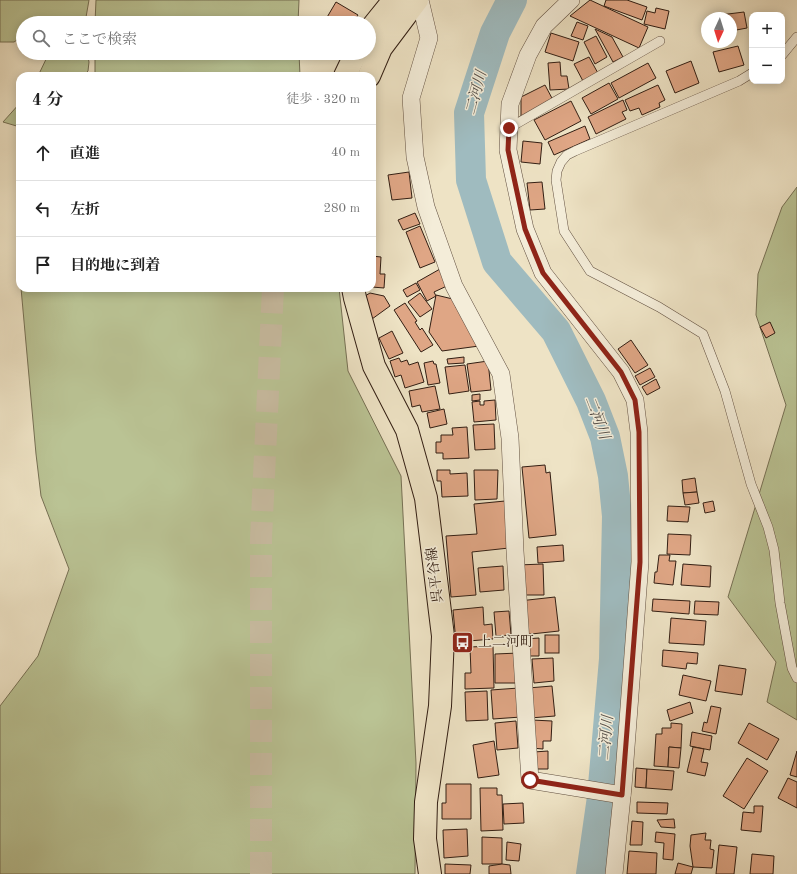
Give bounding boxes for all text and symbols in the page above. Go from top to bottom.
north arrow [701,12,737,48]
map controls [749,12,785,84]
button: + [749,12,785,48]
search box [16,16,376,60]
icon: search [30,27,52,49]
text: ここで検索 [62,33,137,48]
button: − [749,48,785,84]
water label: 二河川 [462,67,491,117]
text: 4 分 [32,92,64,109]
text: 徒歩 · 320 m [286,93,360,106]
route end [500,119,518,137]
icon: ahead [32,142,54,164]
text: 40 m [331,146,360,159]
text: 直進 [70,147,100,162]
icon: left [32,198,54,220]
text: 280 m [323,202,360,215]
text: 左折 [70,203,100,218]
icon: arrive [32,254,54,276]
text: 目的地に到着 [70,259,160,274]
water label: 二河川 [581,394,614,444]
street label: 呉平谷線 [424,546,445,604]
bus stop icon: 上二河町 [450,629,476,655]
place label: 上二河町 [478,634,534,649]
water label: 二河川 [596,713,617,761]
route start [521,771,539,789]

